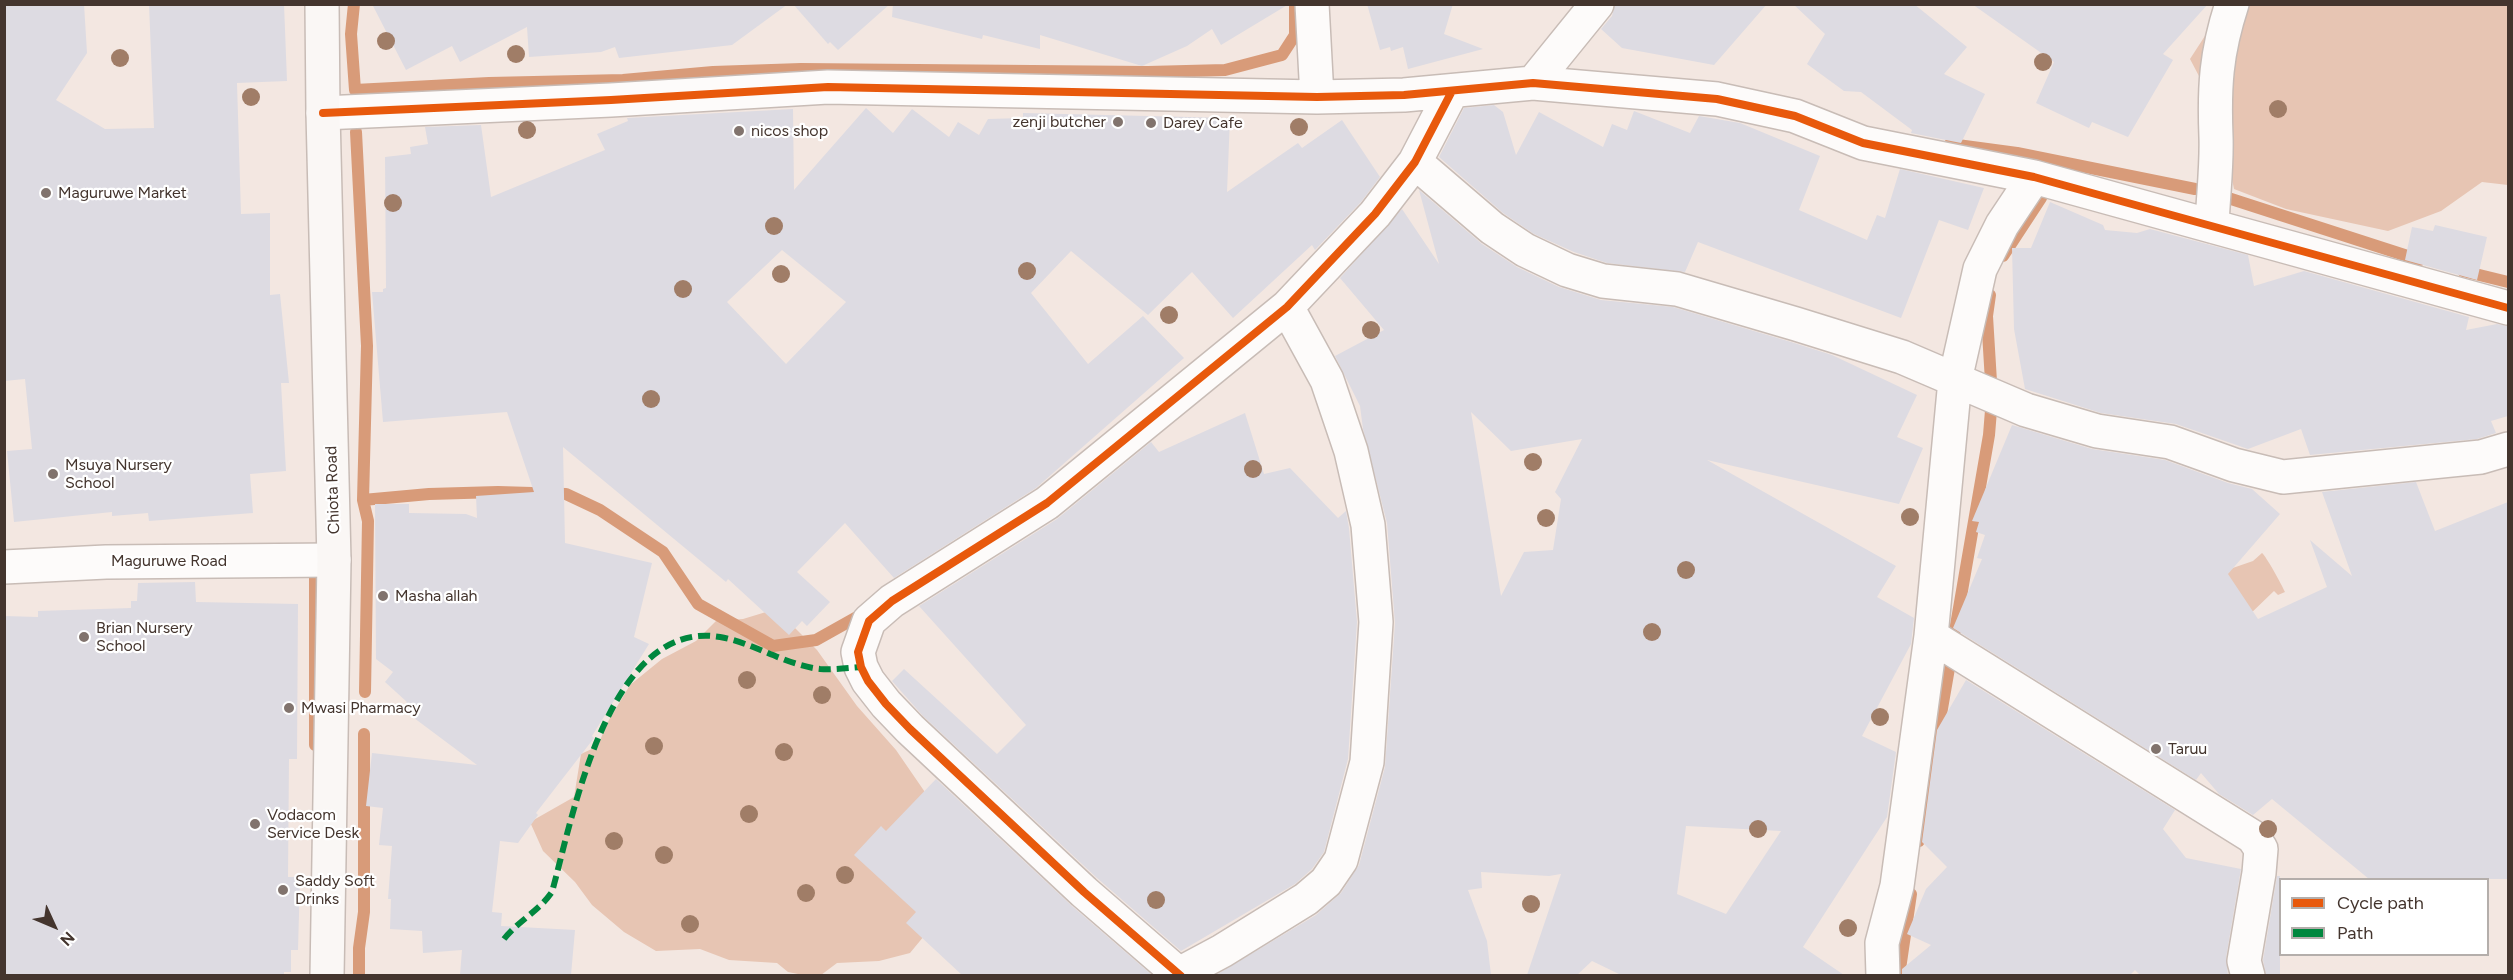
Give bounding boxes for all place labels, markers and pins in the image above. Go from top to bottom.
place label: zenji butcher [1012,112,1106,132]
place label: Darey Cafe [1163,113,1243,133]
marker: zenji butcher [1111,115,1125,129]
marker: Darey Cafe [1144,116,1158,130]
place label: nicos shop [751,121,828,141]
marker: nicos shop [732,124,746,138]
place label: Maguruwe Market [58,183,187,203]
marker: Maguruwe Market [39,186,53,200]
place label: Msuya Nursery School [65,455,172,493]
marker: Msuya Nursery School [46,467,60,481]
place label: Masha allah [395,586,477,606]
marker: Masha allah [376,589,390,603]
place label: Brian Nursery School [96,618,193,656]
marker: Brian Nursery School [77,630,91,644]
place label: Mwasi Pharmacy [301,698,421,718]
marker: Mwasi Pharmacy [282,701,296,715]
place label: Taruu [2168,739,2207,759]
marker: Taruu [2149,742,2163,756]
place label: Vodacom Service Desk [267,805,359,843]
marker: Vodacom Service Desk [248,817,262,831]
place label: Saddy Soft Drinks [295,871,375,909]
marker: Saddy Soft Drinks [276,883,290,897]

